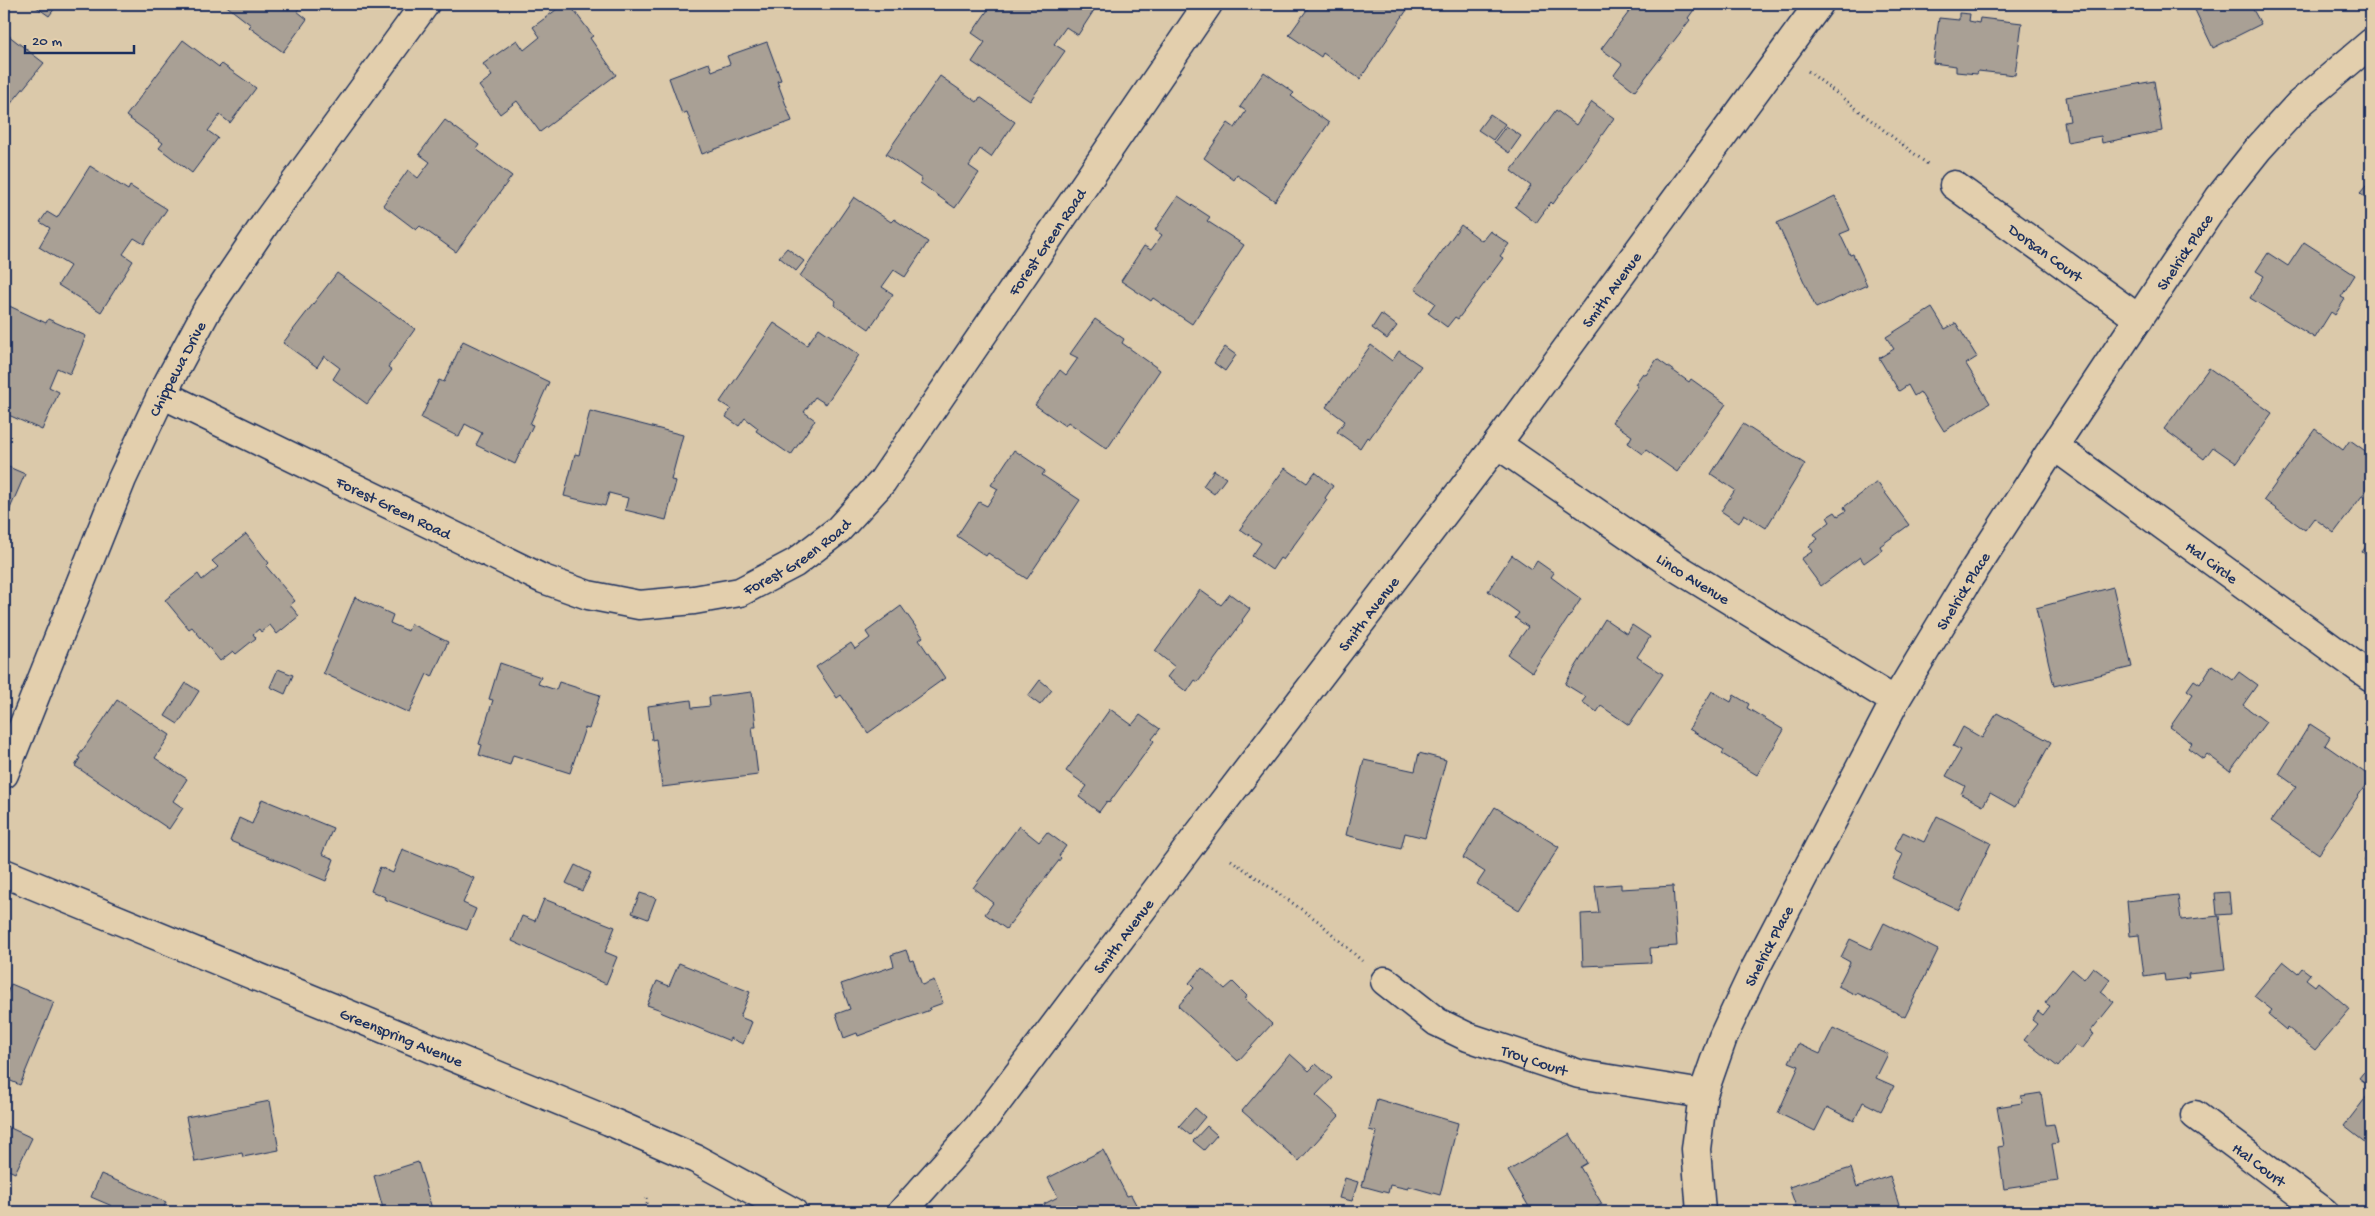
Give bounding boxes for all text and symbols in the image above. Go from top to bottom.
scale bar [25,22,134,54]
text: 20 m [32,33,62,51]
street label: Forest Green Road [1005,185,1093,301]
street label: Shelrick Place [2154,211,2219,295]
street label: Dorsan Court [2003,221,2086,289]
street label: Smith Avenue [1579,249,1648,333]
street label: Chippewa Drive [147,318,212,420]
street label: Forest Green Road [331,473,455,546]
street label: Forest Green Road [740,515,858,602]
street label: Hal Circle [2180,539,2241,590]
street label: Shelrick Place [1934,549,1997,635]
street label: Linco Avenue [1652,551,1733,611]
street label: Smith Avenue [1336,573,1406,656]
street label: Smith Avenue [1091,896,1160,979]
street label: Shelrick Place [1742,903,1800,990]
street label: Greenspring Avenue [336,1006,466,1073]
street label: Troy Court [1497,1042,1571,1083]
street label: Hal Court [2227,1140,2289,1194]

